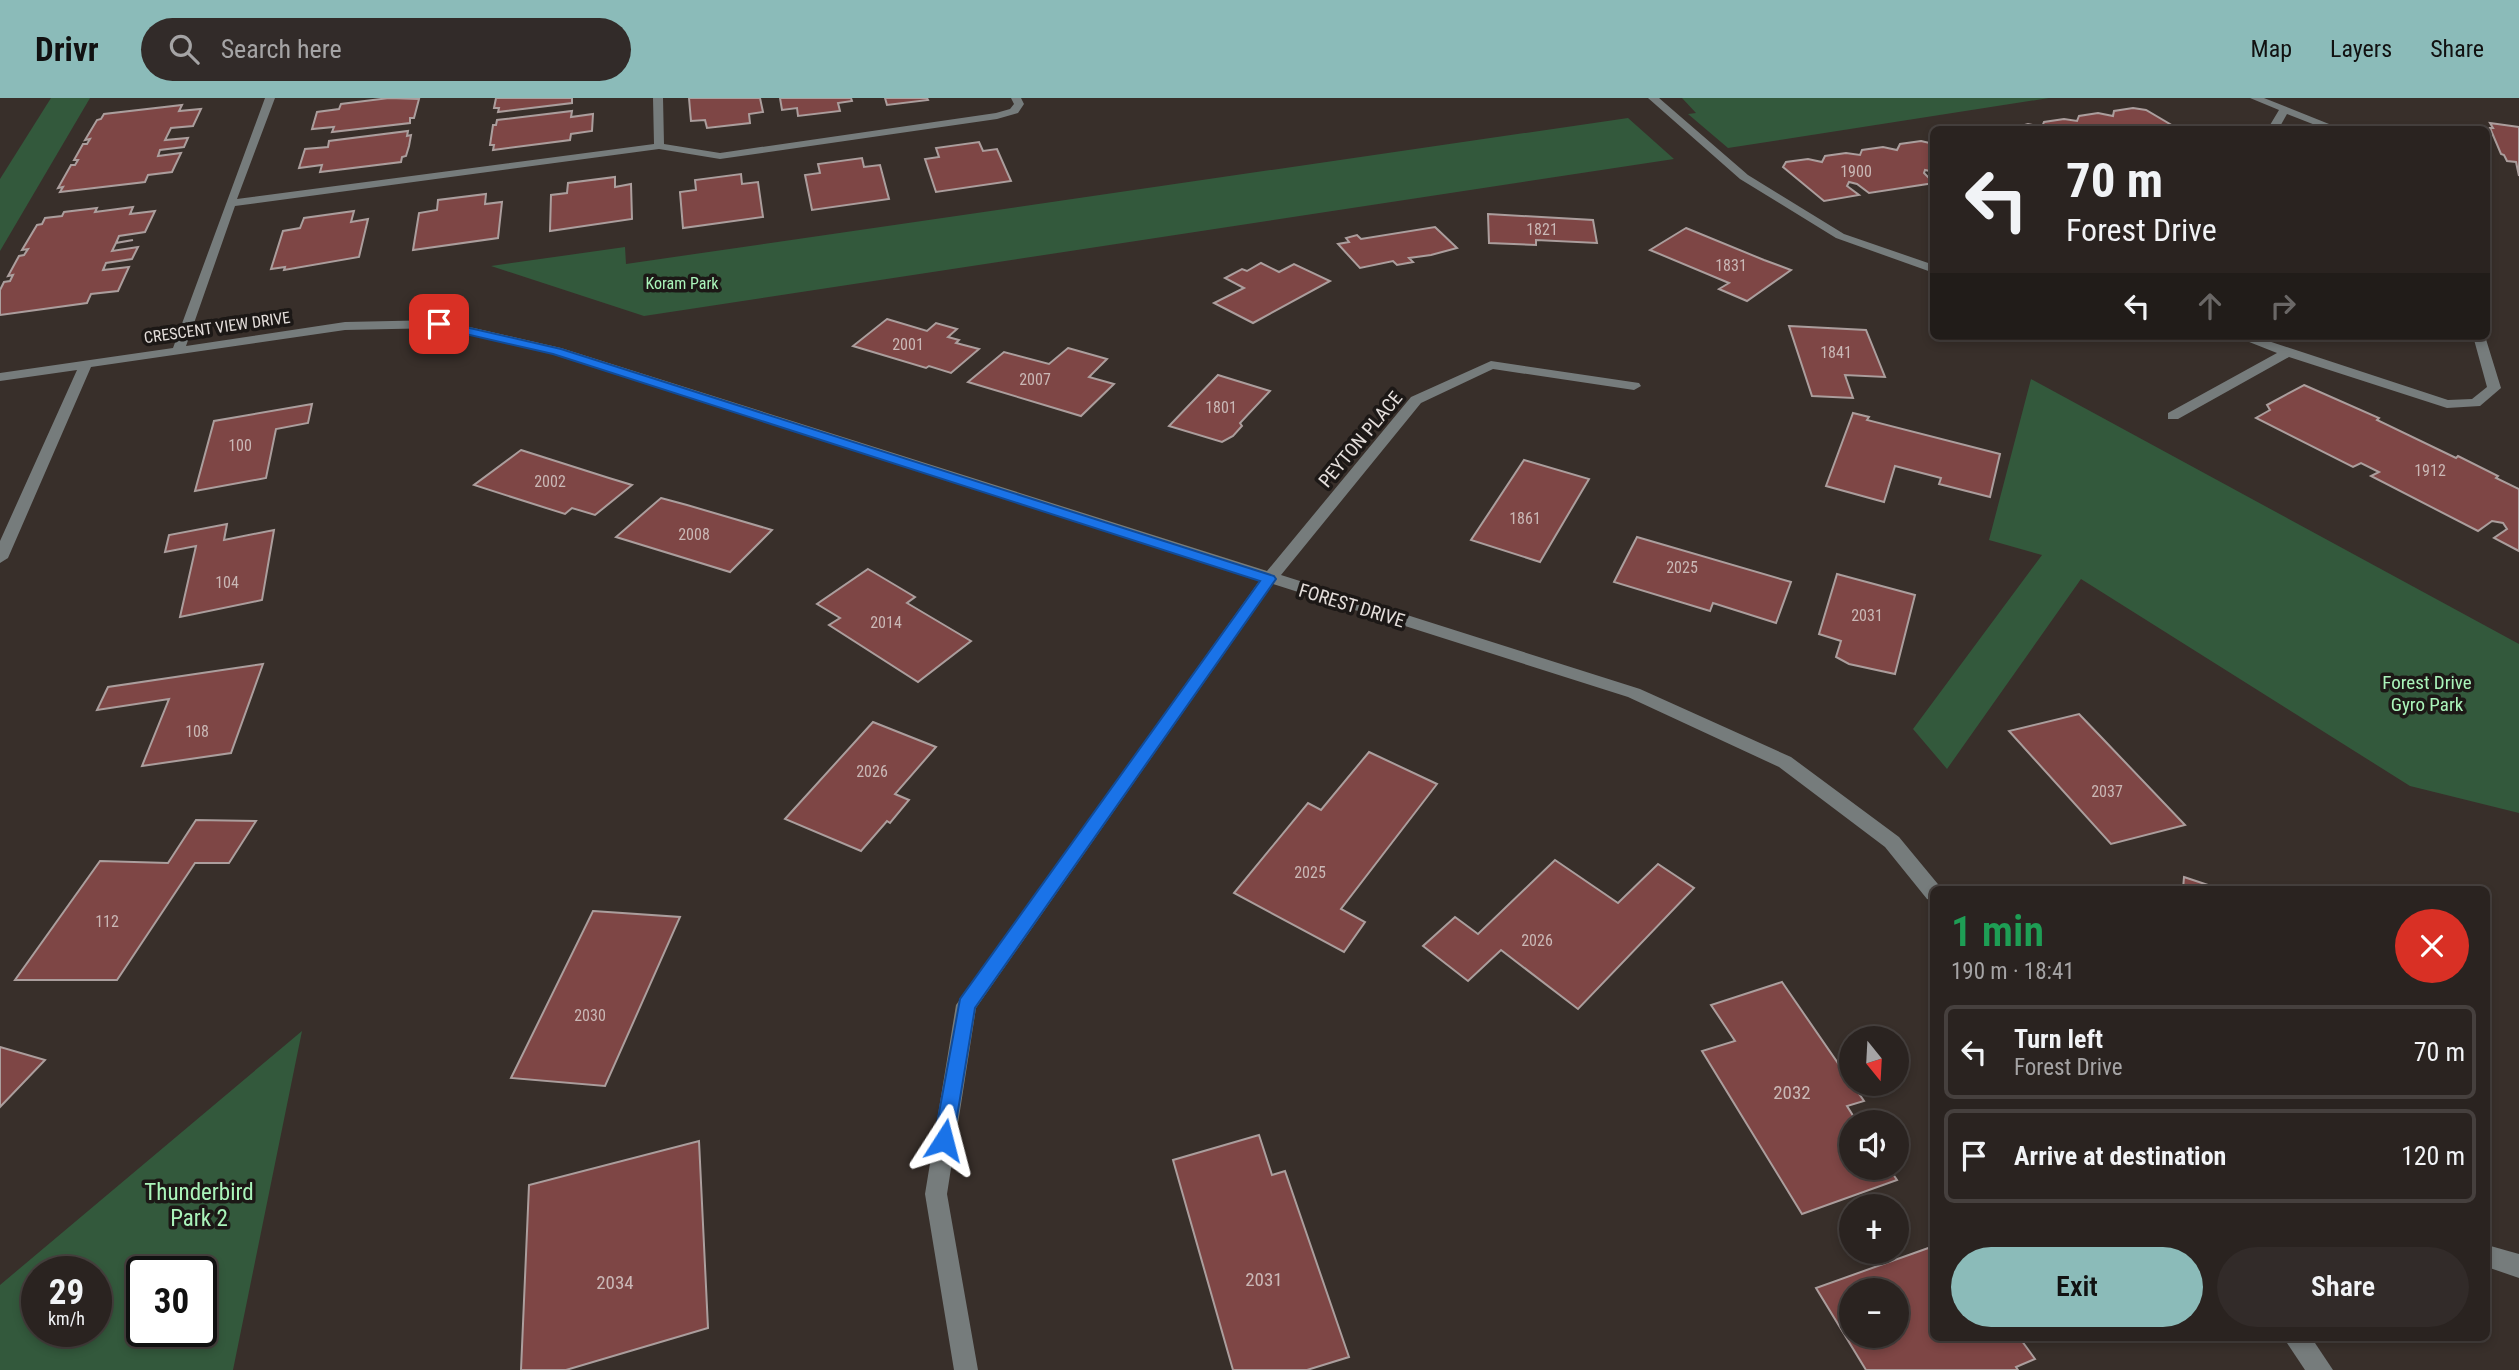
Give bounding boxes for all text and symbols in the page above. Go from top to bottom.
search box [141,18,631,81]
text: Drivr [35,30,99,69]
icon: search [165,30,203,68]
text: Search here [221,34,342,64]
text: Map [2251,35,2292,63]
text: Layers [2330,35,2392,63]
text: Share [2430,35,2484,63]
text: 70 m [2066,152,2163,209]
icon: left [1951,154,2042,245]
house number: 1900 [1840,162,1872,181]
text: Forest Drive [2066,211,2217,249]
house number: 1821 [1526,220,1558,239]
house number: 1831 [1715,256,1747,275]
park label: Koram Park [645,274,719,293]
icon: left [2118,287,2156,325]
icon: ahead [2191,287,2229,325]
icon: right [2264,287,2302,325]
pin [409,294,469,354]
icon: arrive [420,305,458,343]
street label: CRESCENT VIEW DRIVE [143,308,291,347]
house number: 2001 [892,335,924,354]
house number: 1841 [1820,343,1852,362]
house number: 2007 [1019,370,1051,389]
street label: PEYTON PLACE [1314,387,1407,492]
house number: 1801 [1205,398,1237,417]
house number: 100 [228,436,252,455]
house number: 1912 [2414,461,2446,480]
house number: 2002 [534,472,566,491]
house number: 1861 [1509,509,1541,528]
house number: 2008 [678,525,710,544]
house number: 2025 [1666,558,1698,577]
house number: 104 [215,573,239,592]
street label: FOREST DRIVE [1296,578,1408,632]
house number: 2031 [1851,606,1883,625]
house number: 2014 [870,613,902,632]
park label: Forest Drive Gyro Park [2382,671,2472,716]
house number: 108 [185,722,209,741]
house number: 2026 [856,762,888,781]
house number: 2037 [2091,782,2123,801]
house number: 2025 [1294,863,1326,882]
text: 1 min [1951,907,2044,956]
button: close [2395,909,2469,983]
house number: 112 [95,912,119,931]
house number: 2026 [1521,931,1553,950]
text: 190 m · 18:41 [1951,958,2075,985]
house number: 2030 [574,1006,606,1025]
text: Turn left [2014,1024,2103,1054]
north arrow [1839,1026,1909,1096]
map controls [1839,1026,1909,1348]
icon: left [1955,1033,1993,1071]
text: 70 m [2414,1037,2465,1067]
text: Forest Drive [2014,1054,2122,1081]
house number: 2032 [1773,1081,1811,1104]
position arrow [907,1103,981,1177]
button: sound [1839,1110,1909,1180]
icon: arrive [1955,1137,1993,1175]
text: Arrive at destination [2014,1141,2226,1171]
text: 120 m [2401,1141,2465,1171]
park label: Thunderbird Park 2 [144,1179,254,1232]
button: + [1839,1194,1909,1264]
button: Exit [1951,1247,2203,1327]
button: Share [2217,1247,2469,1327]
speed limit sign: 30 [126,1256,217,1347]
house number: 2031 [1245,1268,1283,1291]
house number: 2034 [596,1271,634,1294]
text: 29 [49,1272,84,1313]
button: − [1839,1278,1909,1348]
text: km/h [48,1308,85,1329]

